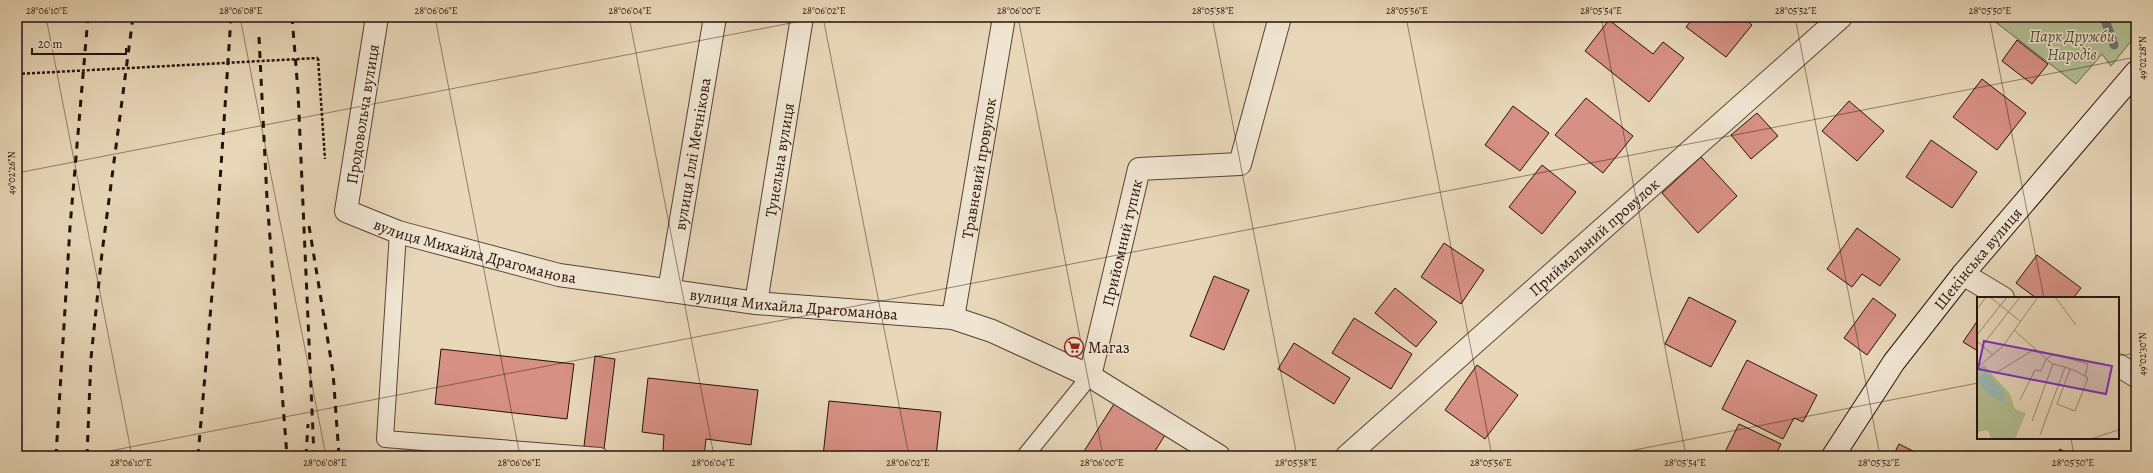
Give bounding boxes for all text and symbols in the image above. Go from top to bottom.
text: 28°06'10"E [26,4,68,17]
text: 28°06'08"E [219,4,263,17]
text: 28°06'06"E [414,4,458,17]
text: 28°06'04"E [608,4,652,17]
text: 28°06'02"E [802,4,846,17]
text: 28°06'00"E [997,4,1041,17]
text: 28°05'58"E [1192,4,1234,17]
text: 28°05'56"E [1386,4,1428,17]
text: 28°05'54"E [1580,4,1622,17]
text: 28°05'52"E [1775,4,1817,17]
text: 28°05'50"E [1969,4,2011,17]
park label: Парк Дружби Народів [2029,26,2115,66]
scale bar [32,30,126,56]
text: 20 m [38,36,62,52]
text: 49°02'28"N [2136,36,2149,80]
street label: Продовольча вулиця [341,42,385,186]
street label: вулиця Іллі Мечнікова [669,75,717,232]
street label: Травневий провулок [957,96,1002,240]
street label: Тунельна вулиця [760,101,800,219]
text: 49°02'26"N [5,151,18,195]
street label: Приймальний провулок [1524,174,1664,301]
street label: Прийомний тупик [1097,177,1148,309]
street label: Шекінська вулиця [1929,203,2027,315]
street label: вулиця Михайла Драгоманова [370,213,578,289]
street label: вулиця Михайла Драгоманова [688,284,899,326]
inset map [1977,297,2119,439]
text: 49°02'30"N [2136,332,2149,376]
supermarket icon: Магаз [1063,336,1085,358]
place label: Магаз [1088,337,1130,359]
text: 28°06'10"E [110,456,152,469]
text: 28°06'08"E [303,456,347,469]
text: 28°06'06"E [497,456,541,469]
text: 28°06'04"E [691,456,735,469]
text: 28°06'02"E [886,456,930,469]
text: 28°06'00"E [1080,456,1124,469]
text: 28°05'58"E [1275,456,1317,469]
text: 28°05'56"E [1470,456,1512,469]
text: 28°05'54"E [1664,456,1706,469]
text: 28°05'52"E [1858,456,1900,469]
text: 28°05'50"E [2052,456,2094,469]

